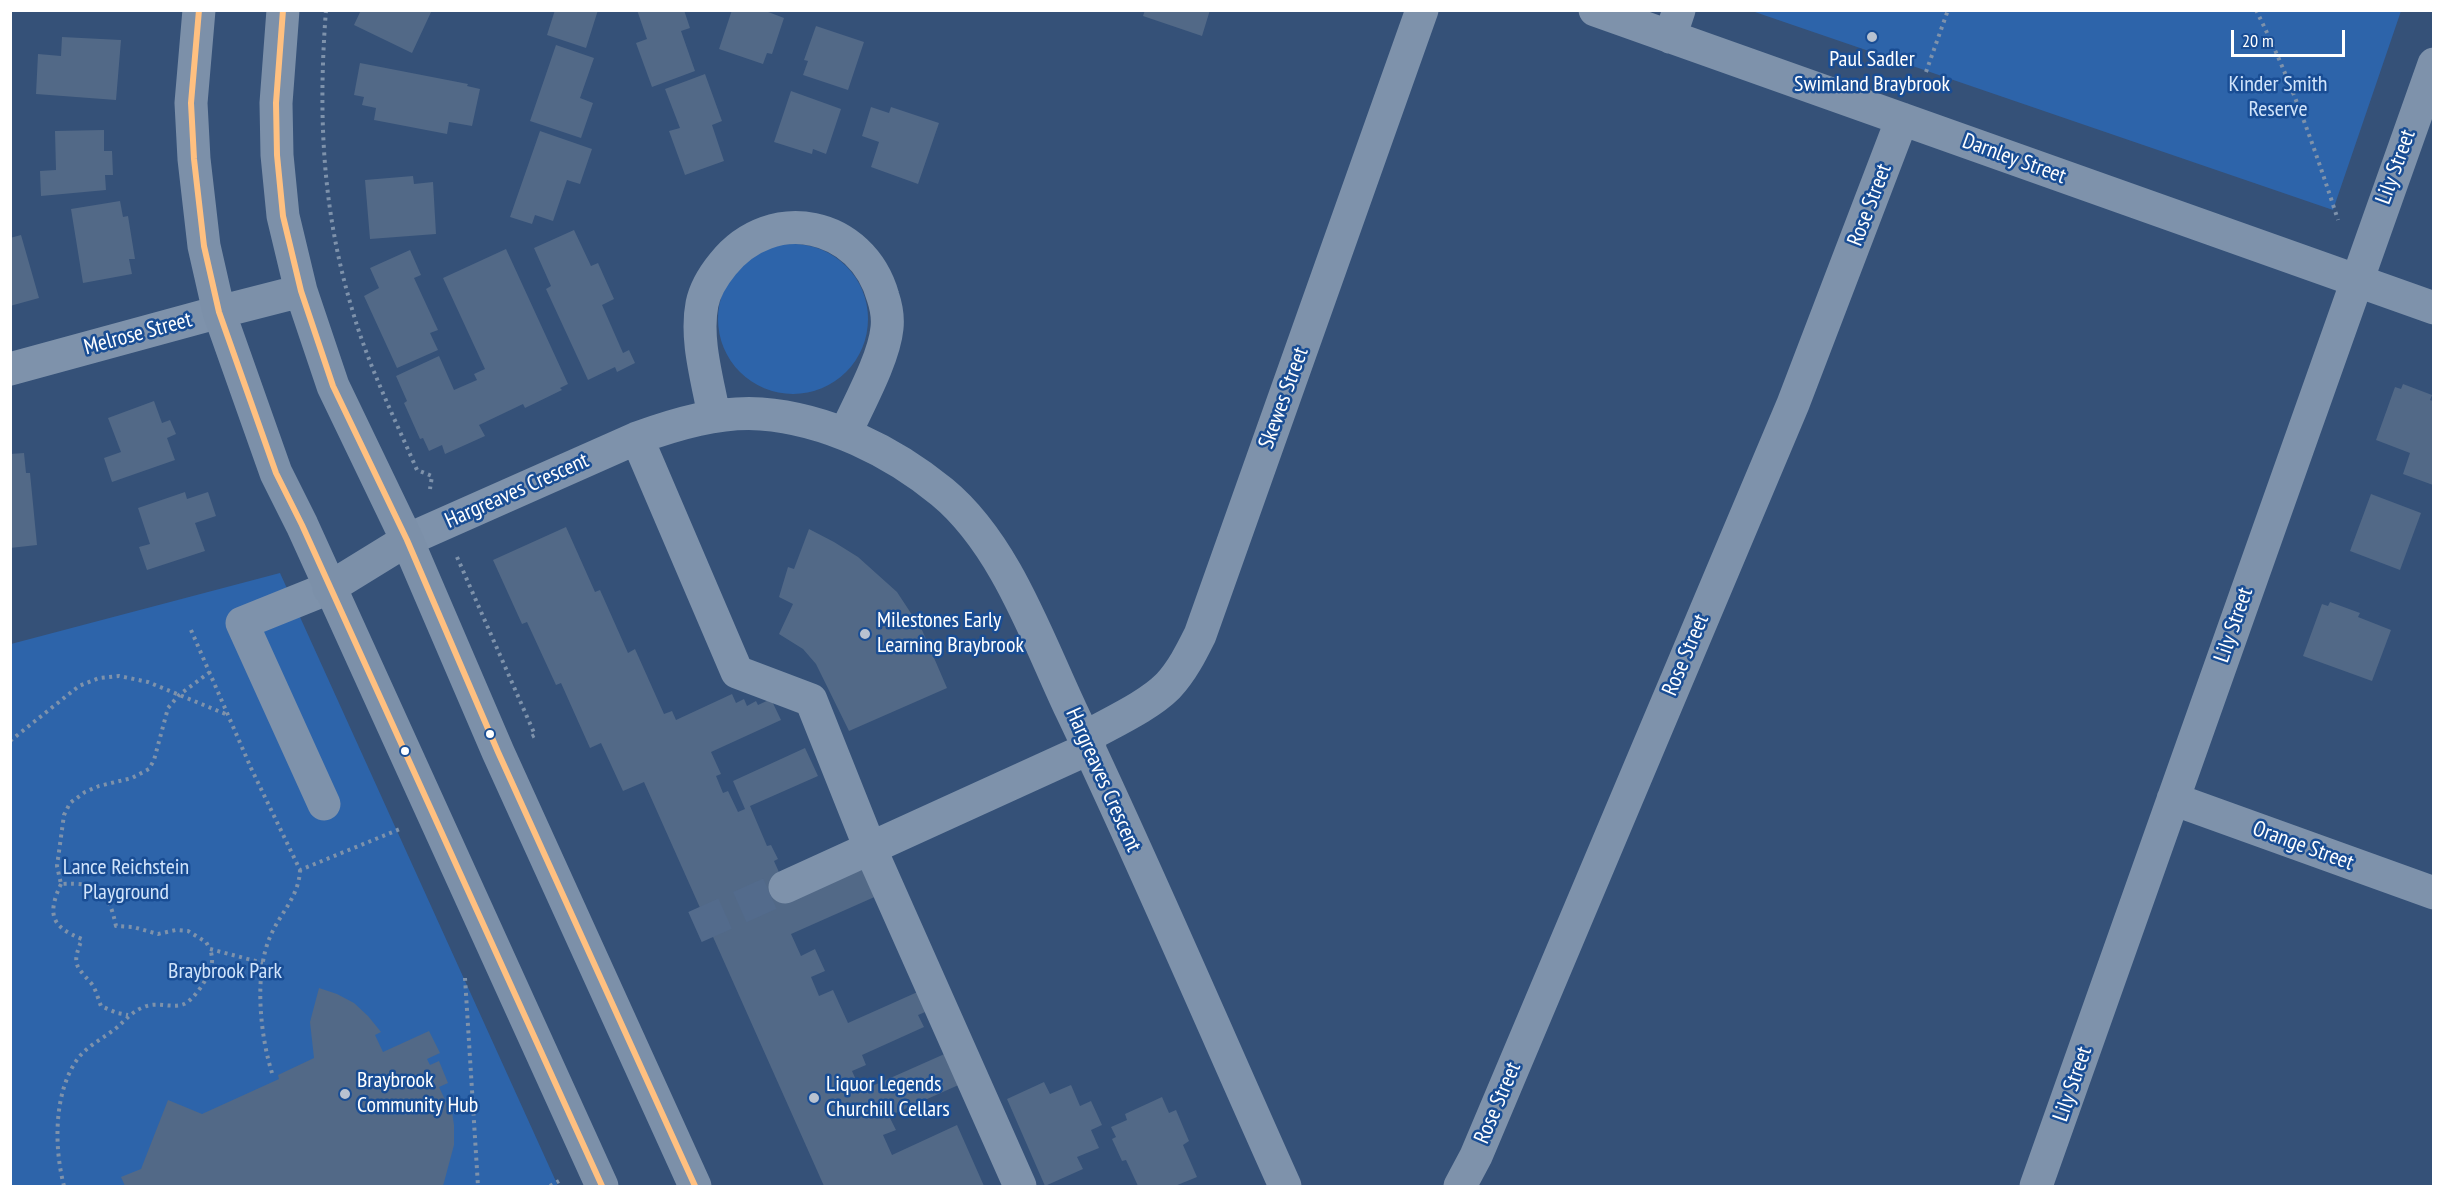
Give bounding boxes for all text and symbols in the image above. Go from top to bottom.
scale bar [2234,18,2348,56]
text: 20 m [2242,29,2274,52]
marker: Paul Sadler Swimland Braybrook [1865,30,1879,44]
place label: Paul Sadler Swimland Braybrook [1794,47,1950,98]
park label: Kinder Smith Reserve [2229,72,2327,124]
street label: Lily Street [2370,126,2422,208]
street label: Darnley Street [1959,128,2069,190]
street label: Rose Street [1842,160,1898,250]
street label: Melrose Street [81,307,195,361]
street label: Skewes Street [1253,344,1315,452]
street label: Hargreaves Crescent [441,448,593,534]
street label: Lily Street [2209,584,2259,666]
place label: Milestones Early Learning Braybrook [877,608,1024,660]
street label: Rose Street [1657,610,1715,700]
marker: Milestones Early Learning Braybrook [858,627,872,641]
street label: Hargreaves Crescent [1060,704,1146,856]
unlabelled marker [484,728,496,740]
unlabelled marker [399,745,411,757]
street label: Orange Street [2249,816,2357,876]
park label: Lance Reichstein Playground [63,855,189,906]
park label: Braybrook Park [168,959,282,985]
street label: Lily Street [2048,1043,2098,1125]
street label: Rose Street [1469,1058,1527,1148]
place label: Braybrook Community Hub [357,1068,478,1120]
place label: Liquor Legends Churchill Cellars [826,1072,950,1124]
marker: Braybrook Community Hub [338,1087,352,1101]
marker: Liquor Legends Churchill Cellars [807,1091,821,1105]

